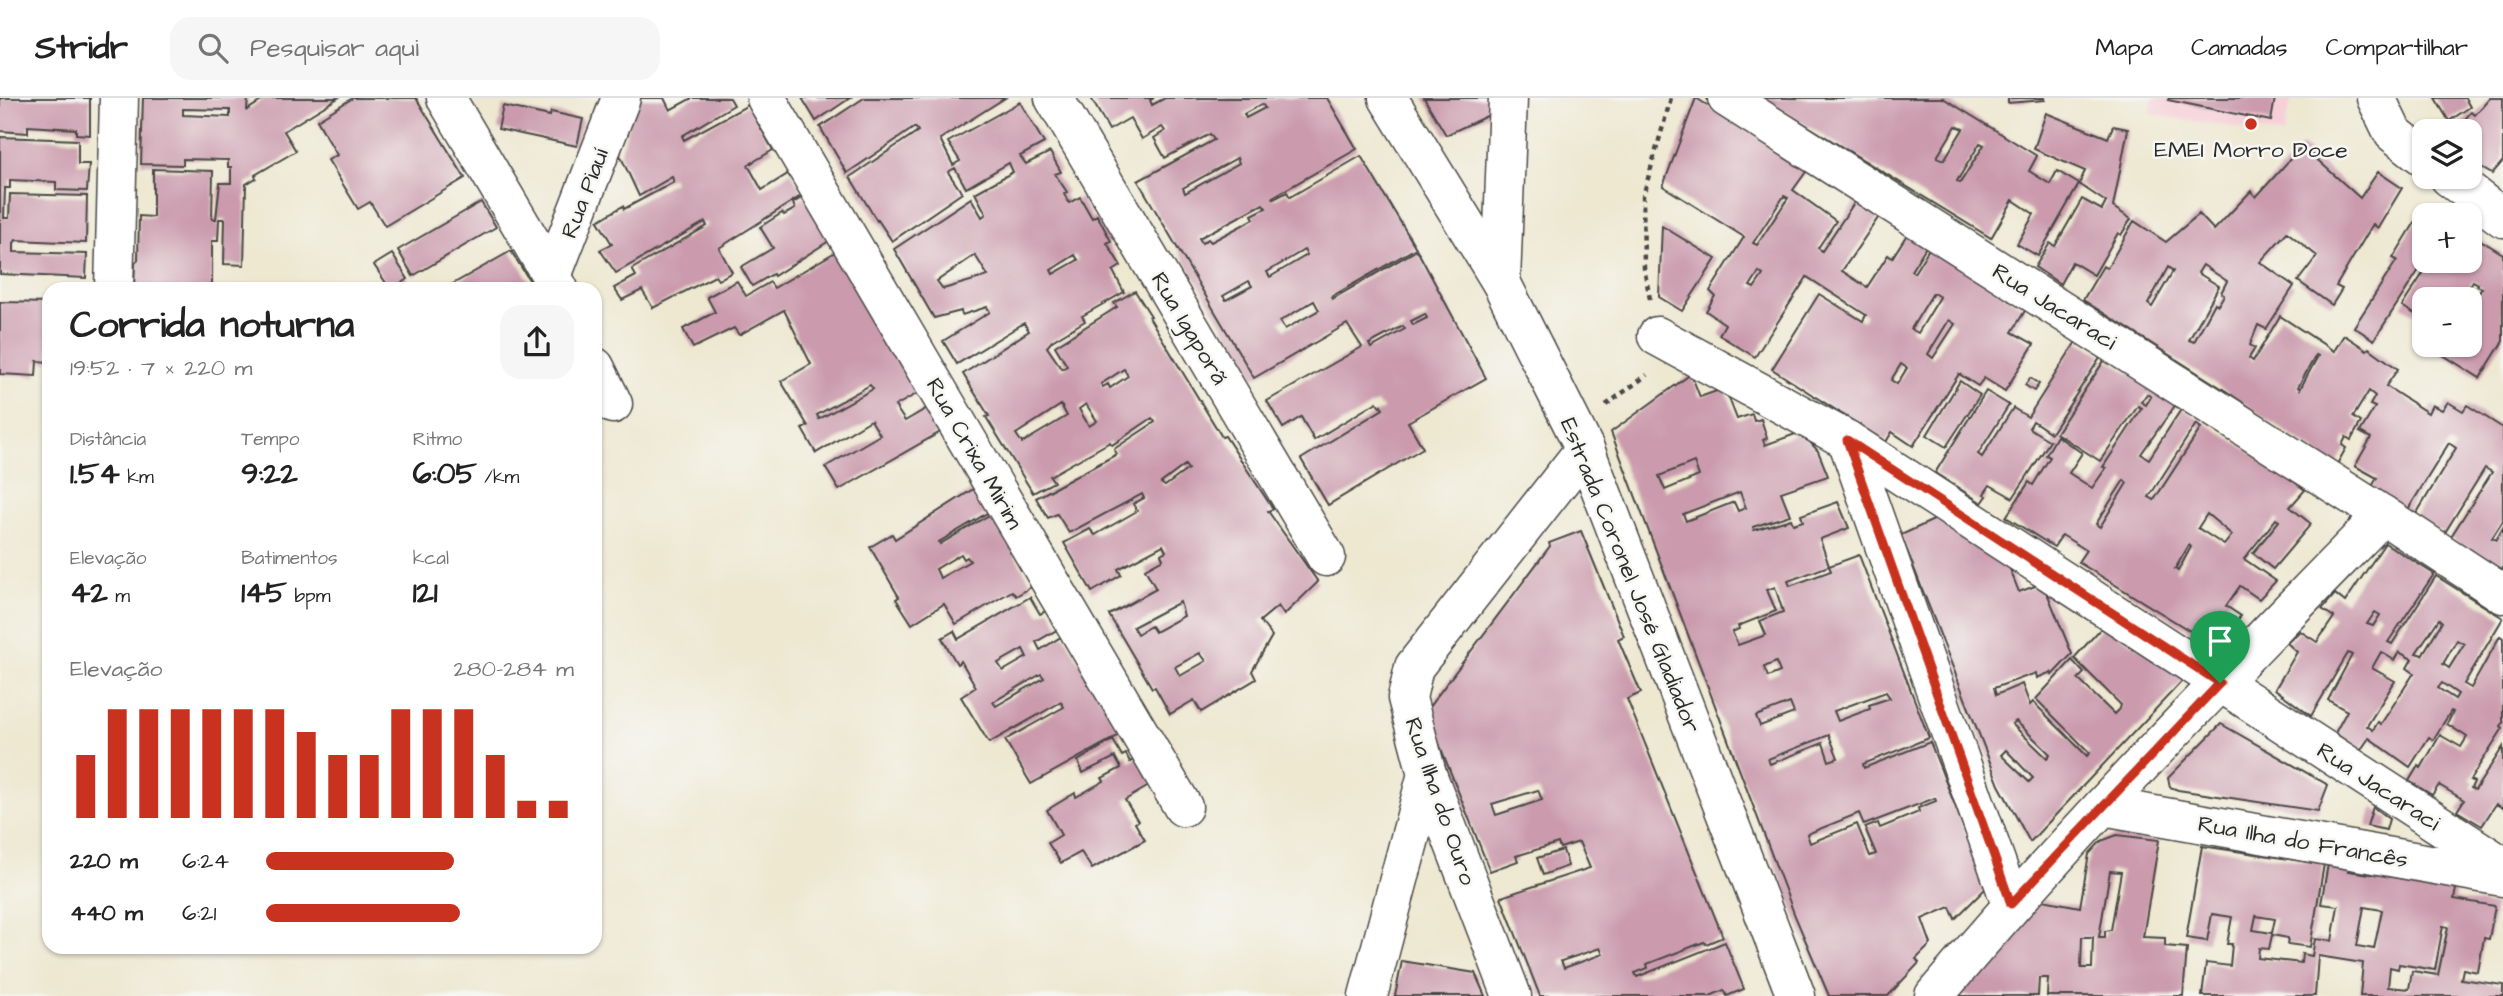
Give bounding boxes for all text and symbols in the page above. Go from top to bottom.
search box [170,17,660,80]
text: Stridr [35,25,128,71]
icon: search [194,29,232,67]
text: Pesquisar aqui [250,30,419,66]
text: Mapa [2095,31,2153,65]
text: Camadas [2191,31,2288,65]
text: Compartilhar [2326,31,2468,65]
marker: EMEI Morro Doce [2243,116,2259,132]
map controls [2412,119,2482,357]
button: layers [2412,119,2482,189]
place label: EMEI Morro Doce [2154,134,2348,166]
street label: Rua Piauí [553,143,617,243]
button: + [2412,203,2482,273]
street label: Rua Jacaraci [1986,256,2123,358]
street label: Rua Igaporã [1142,266,1235,392]
button: − [2412,287,2482,357]
text: Corrida noturna [70,300,354,352]
button: share [500,305,574,379]
text: 19:52 · 7 × 220 m [70,352,252,384]
street label: Rua Crixa Mirim [918,372,1030,535]
street label: Estrada Coronel José Gladiador [1552,413,1708,738]
text: Distância [70,426,146,453]
text: Tempo [241,426,300,453]
text: Ritmo [413,426,462,453]
text: 1.54 [70,453,120,495]
text: 9:22 [241,453,298,495]
text: 6:05 [413,453,477,495]
text: km [120,464,154,491]
text: /km [477,464,519,491]
text: Elevação [70,545,146,572]
text: Batimentos [241,545,338,572]
text: kcal [413,545,449,572]
text: 42 [70,572,108,614]
text: 145 [241,572,287,614]
text: 121 [413,572,438,614]
text: m [108,583,130,610]
text: bpm [287,583,330,610]
pin [2190,611,2250,683]
icon: arrive [2201,622,2239,660]
text: Elevação [70,653,163,685]
text: 280–284 m [453,653,574,685]
street label: Rua Ilha do Ouro [1396,713,1484,889]
street label: Rua Jacaraci [2310,735,2447,839]
street label: Rua Ilha do Francês [2195,808,2410,876]
text: 220 m [70,845,138,877]
text: 6:24 [182,845,229,877]
text: 440 m [70,897,143,929]
text: 6:21 [182,897,216,929]

